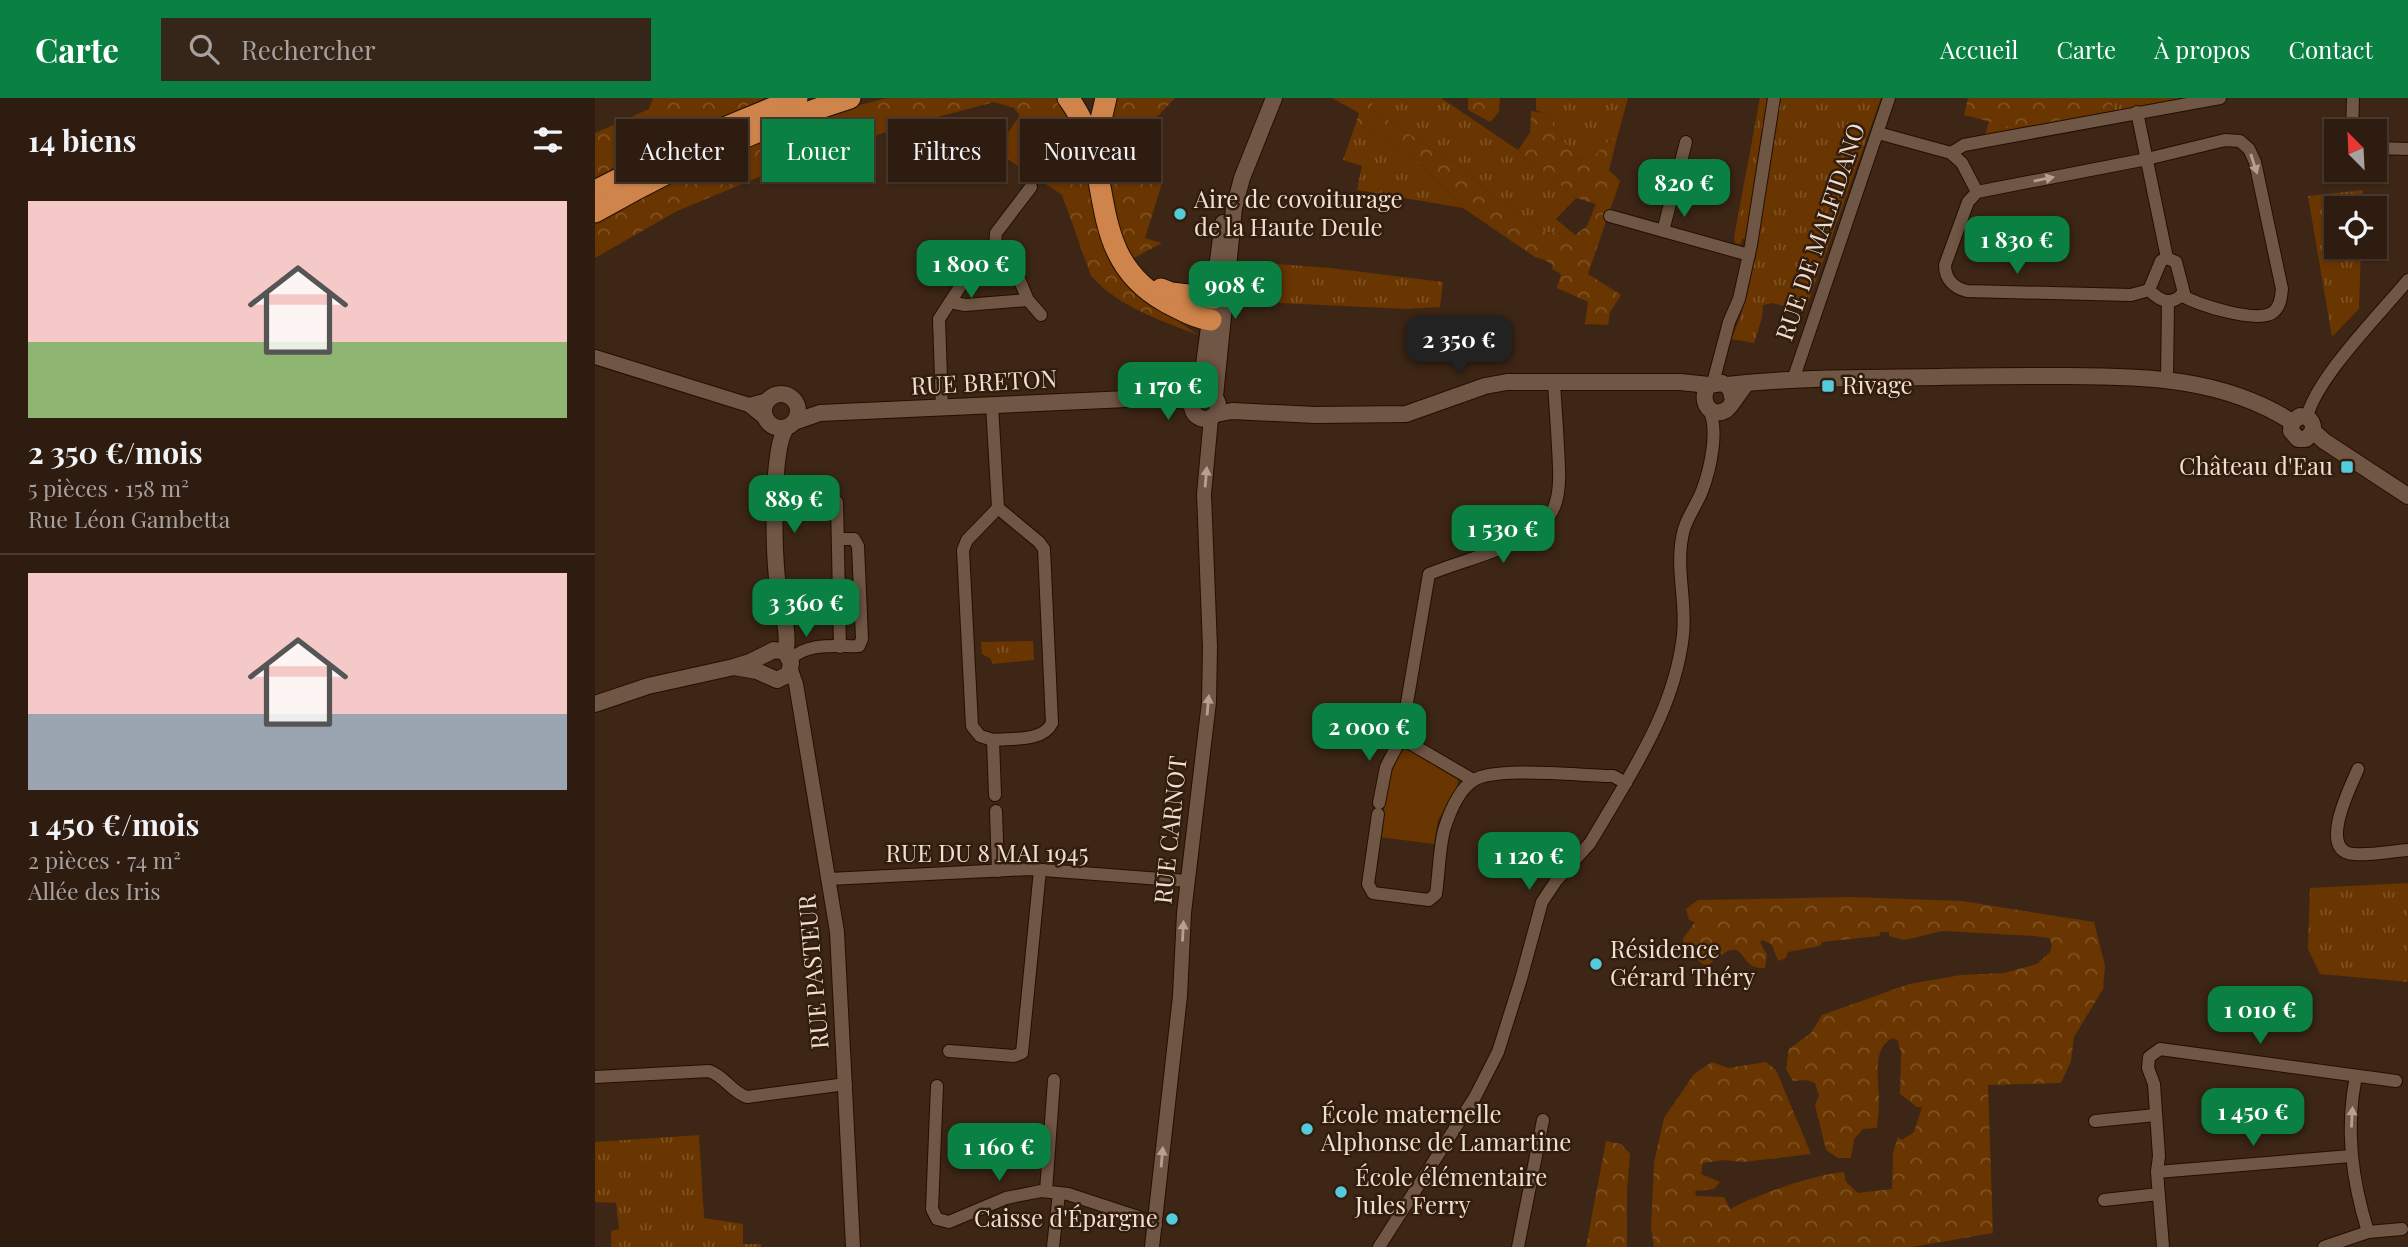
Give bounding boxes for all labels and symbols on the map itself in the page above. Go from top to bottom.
street label: RUE DE MALFIDANO [1767,119,1871,344]
north arrow [2324,119,2387,182]
one-way arrow [2249,153,2260,174]
pin: 820 € [1635,159,1733,219]
one-way arrow [2033,173,2055,184]
place label: Aire de covoiturage de la Haute Deule [1193,182,1403,242]
marker: Aire de covoiturage de la Haute Deule [1172,206,1188,222]
pin: 1 830 € [1952,216,2082,276]
pin: 1 800 € [906,240,1036,300]
pin: 908 € [1186,262,1284,321]
pin: 2 350 € [1394,316,1524,376]
street label: RUE BRETON [910,361,1058,401]
pin: 1 170 € [1103,362,1233,422]
place label: Rivage [1842,368,1913,400]
marker: Rivage [1820,378,1836,394]
place label: Château d'Eau [2179,449,2333,481]
marker: Château d'Eau [2339,459,2355,475]
one-way arrow [1201,466,1212,488]
pin: 889 € [745,476,843,535]
pin: 1 530 € [1438,505,1568,565]
pin: 3 360 € [741,580,871,639]
one-way arrow [1203,693,1214,715]
pin: 2 000 € [1304,704,1434,763]
street label: RUE CARNOT [1145,754,1193,905]
pin: 1 120 € [1464,832,1594,892]
street label: RUE DU 8 MAI 1945 [886,836,1088,868]
street label: RUE PASTEUR [789,893,835,1051]
one-way arrow [1178,919,1189,941]
place label: Résidence Gérard Théry [1610,932,1755,992]
marker: Résidence Gérard Théry [1588,956,1604,972]
pin: 1 010 € [2195,986,2325,1046]
pin: 1 450 € [2188,1088,2318,1148]
place label: École maternelle Alphonse de Lamartine [1320,1097,1571,1157]
one-way arrow [2346,1106,2357,1128]
marker: École maternelle Alphonse de Lamartine [1299,1121,1315,1137]
pin: 1 160 € [934,1124,1064,1183]
one-way arrow [1157,1146,1168,1168]
place label: École élémentaire Jules Ferry [1354,1160,1547,1220]
marker: École élémentaire Jules Ferry [1333,1184,1349,1200]
place label: Caisse d'Épargne [974,1201,1158,1233]
marker: Caisse d'Épargne [1164,1211,1180,1227]

